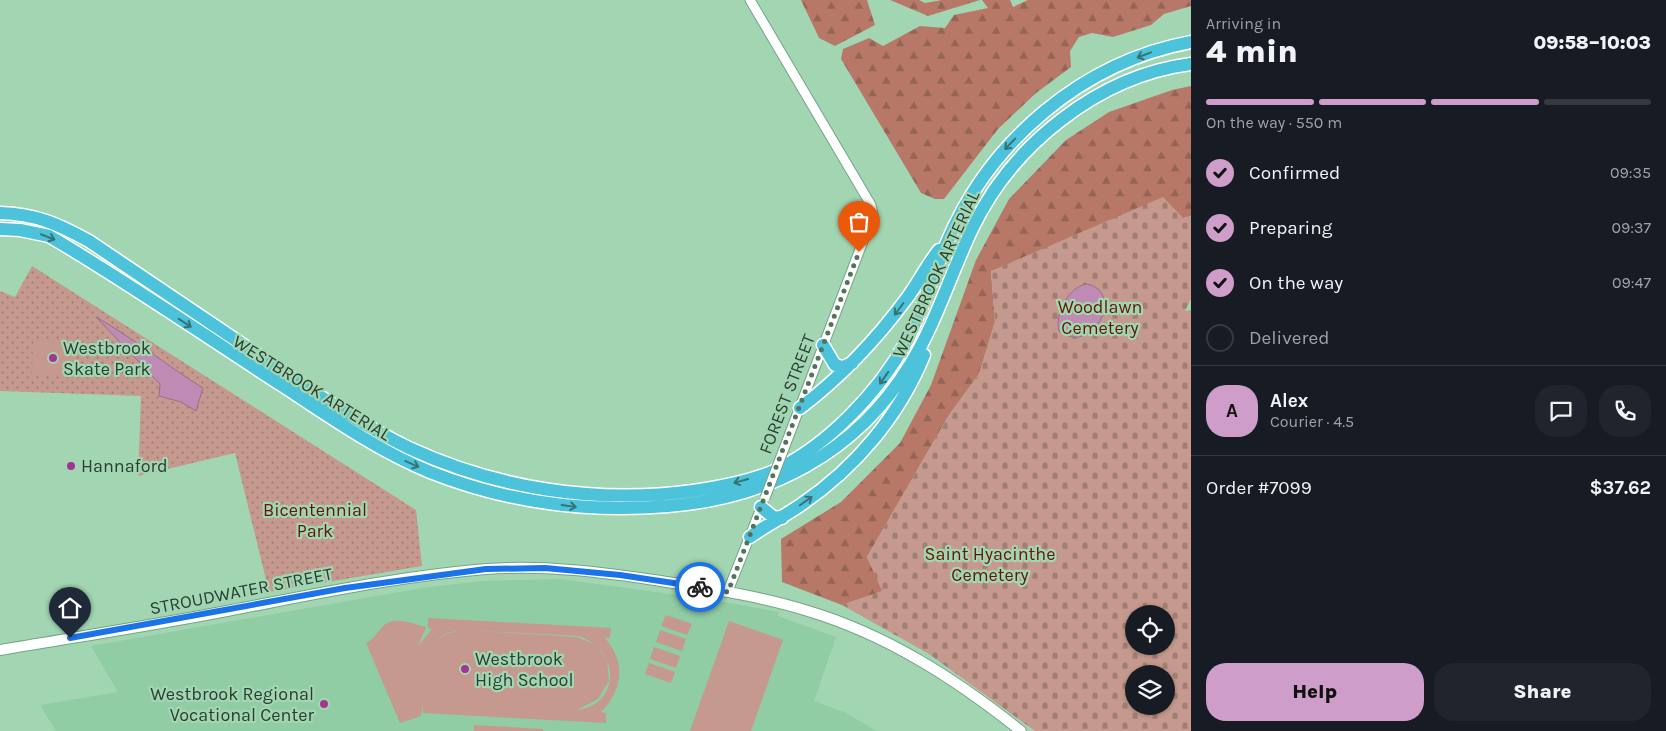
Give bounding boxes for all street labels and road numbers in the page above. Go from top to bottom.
street label: WESTBROOK ARTERIAL [888,186,985,361]
street label: WESTBROOK ARTERIAL [229,330,396,446]
street label: FOREST STREET [754,331,820,457]
street label: STROUDWATER STREET [148,562,334,620]

